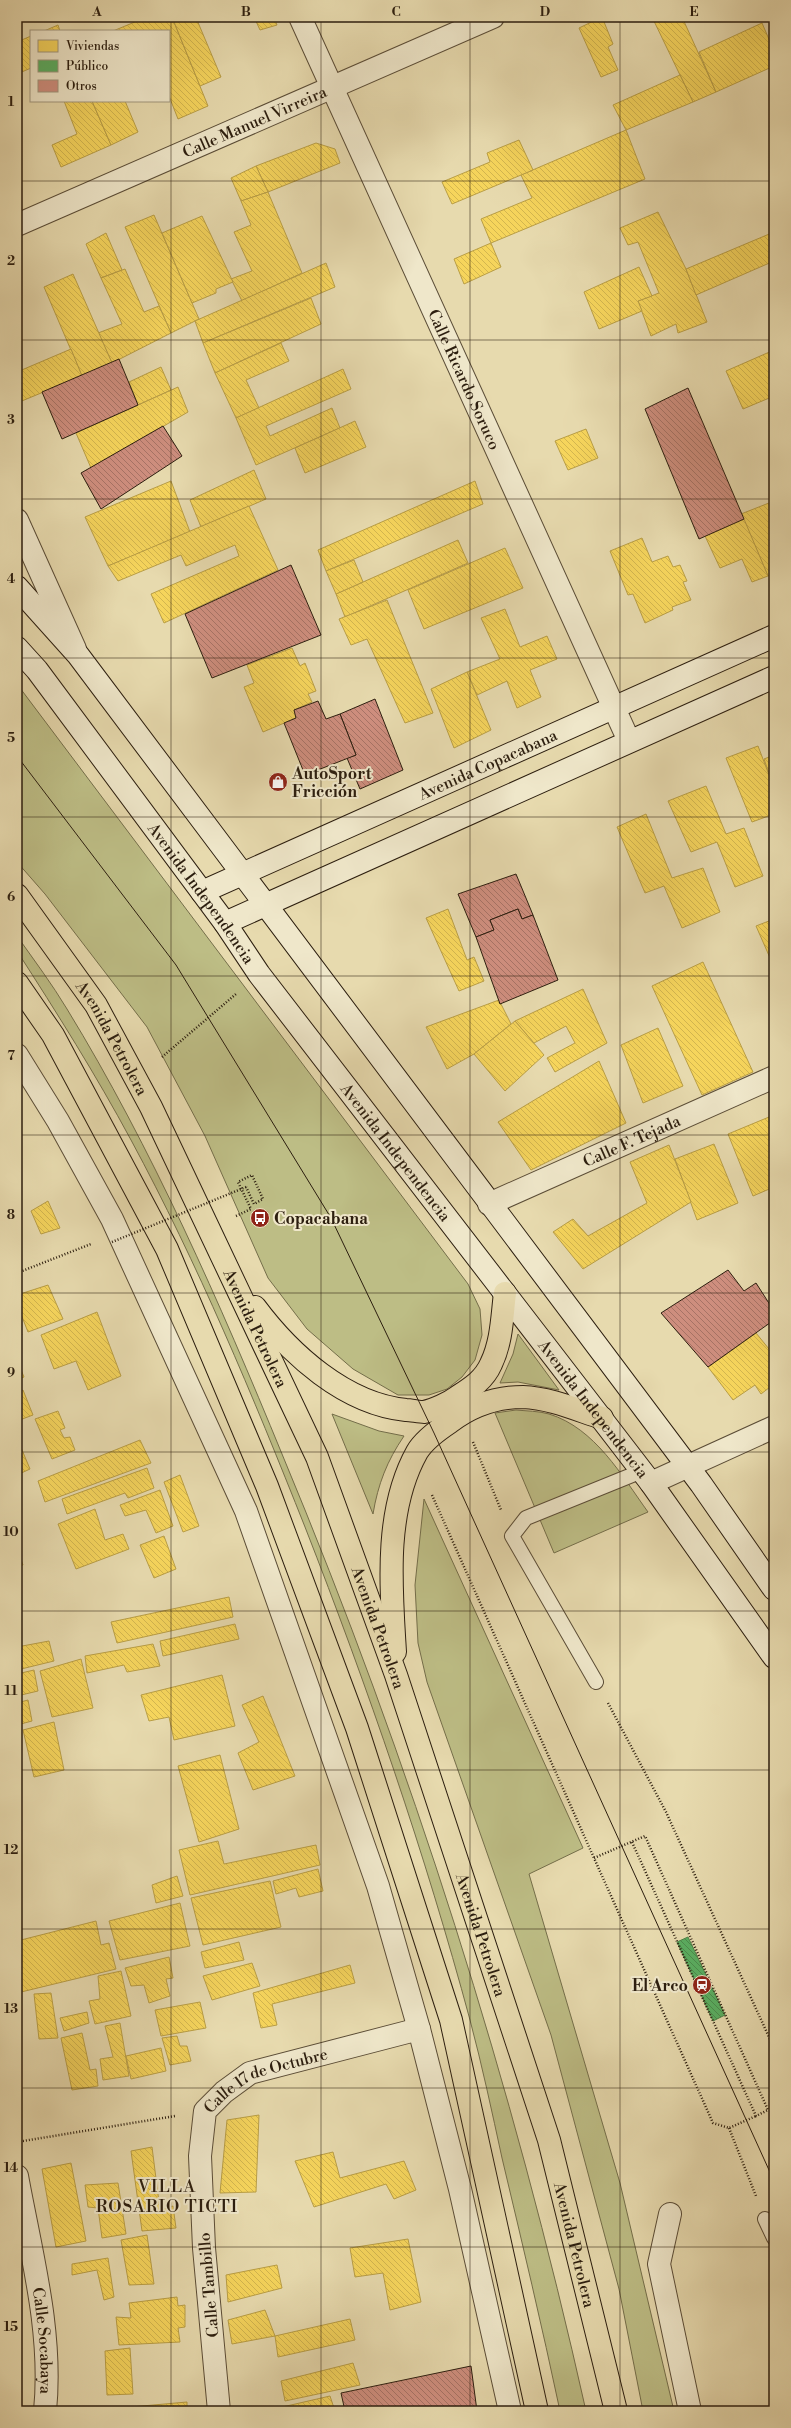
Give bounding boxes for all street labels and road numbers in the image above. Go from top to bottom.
street label: Calle Manuel Virreira [180,82,331,162]
street label: Calle Ricardo Soruco [423,306,504,453]
street label: Avenida Copacabana [415,725,561,805]
street label: Avenida Independencia [142,818,259,969]
street label: Avenida Petrolera [70,976,152,1100]
street label: Avenida Independencia [335,1079,455,1227]
street label: Calle F. Tejada [580,1111,685,1172]
street label: Avenida Petrolera [218,1265,292,1392]
street label: Avenida Independencia [533,1335,653,1483]
street label: Avenida Petrolera [346,1563,409,1692]
street label: Avenida Petrolera [451,1870,510,2000]
street label: Calle 17 de Octubre [200,2044,330,2118]
street label: Avenida Petrolera [549,2179,599,2311]
street label: Calle Tambillo [194,2232,224,2338]
street label: Calle Socabaya [28,2286,56,2395]

